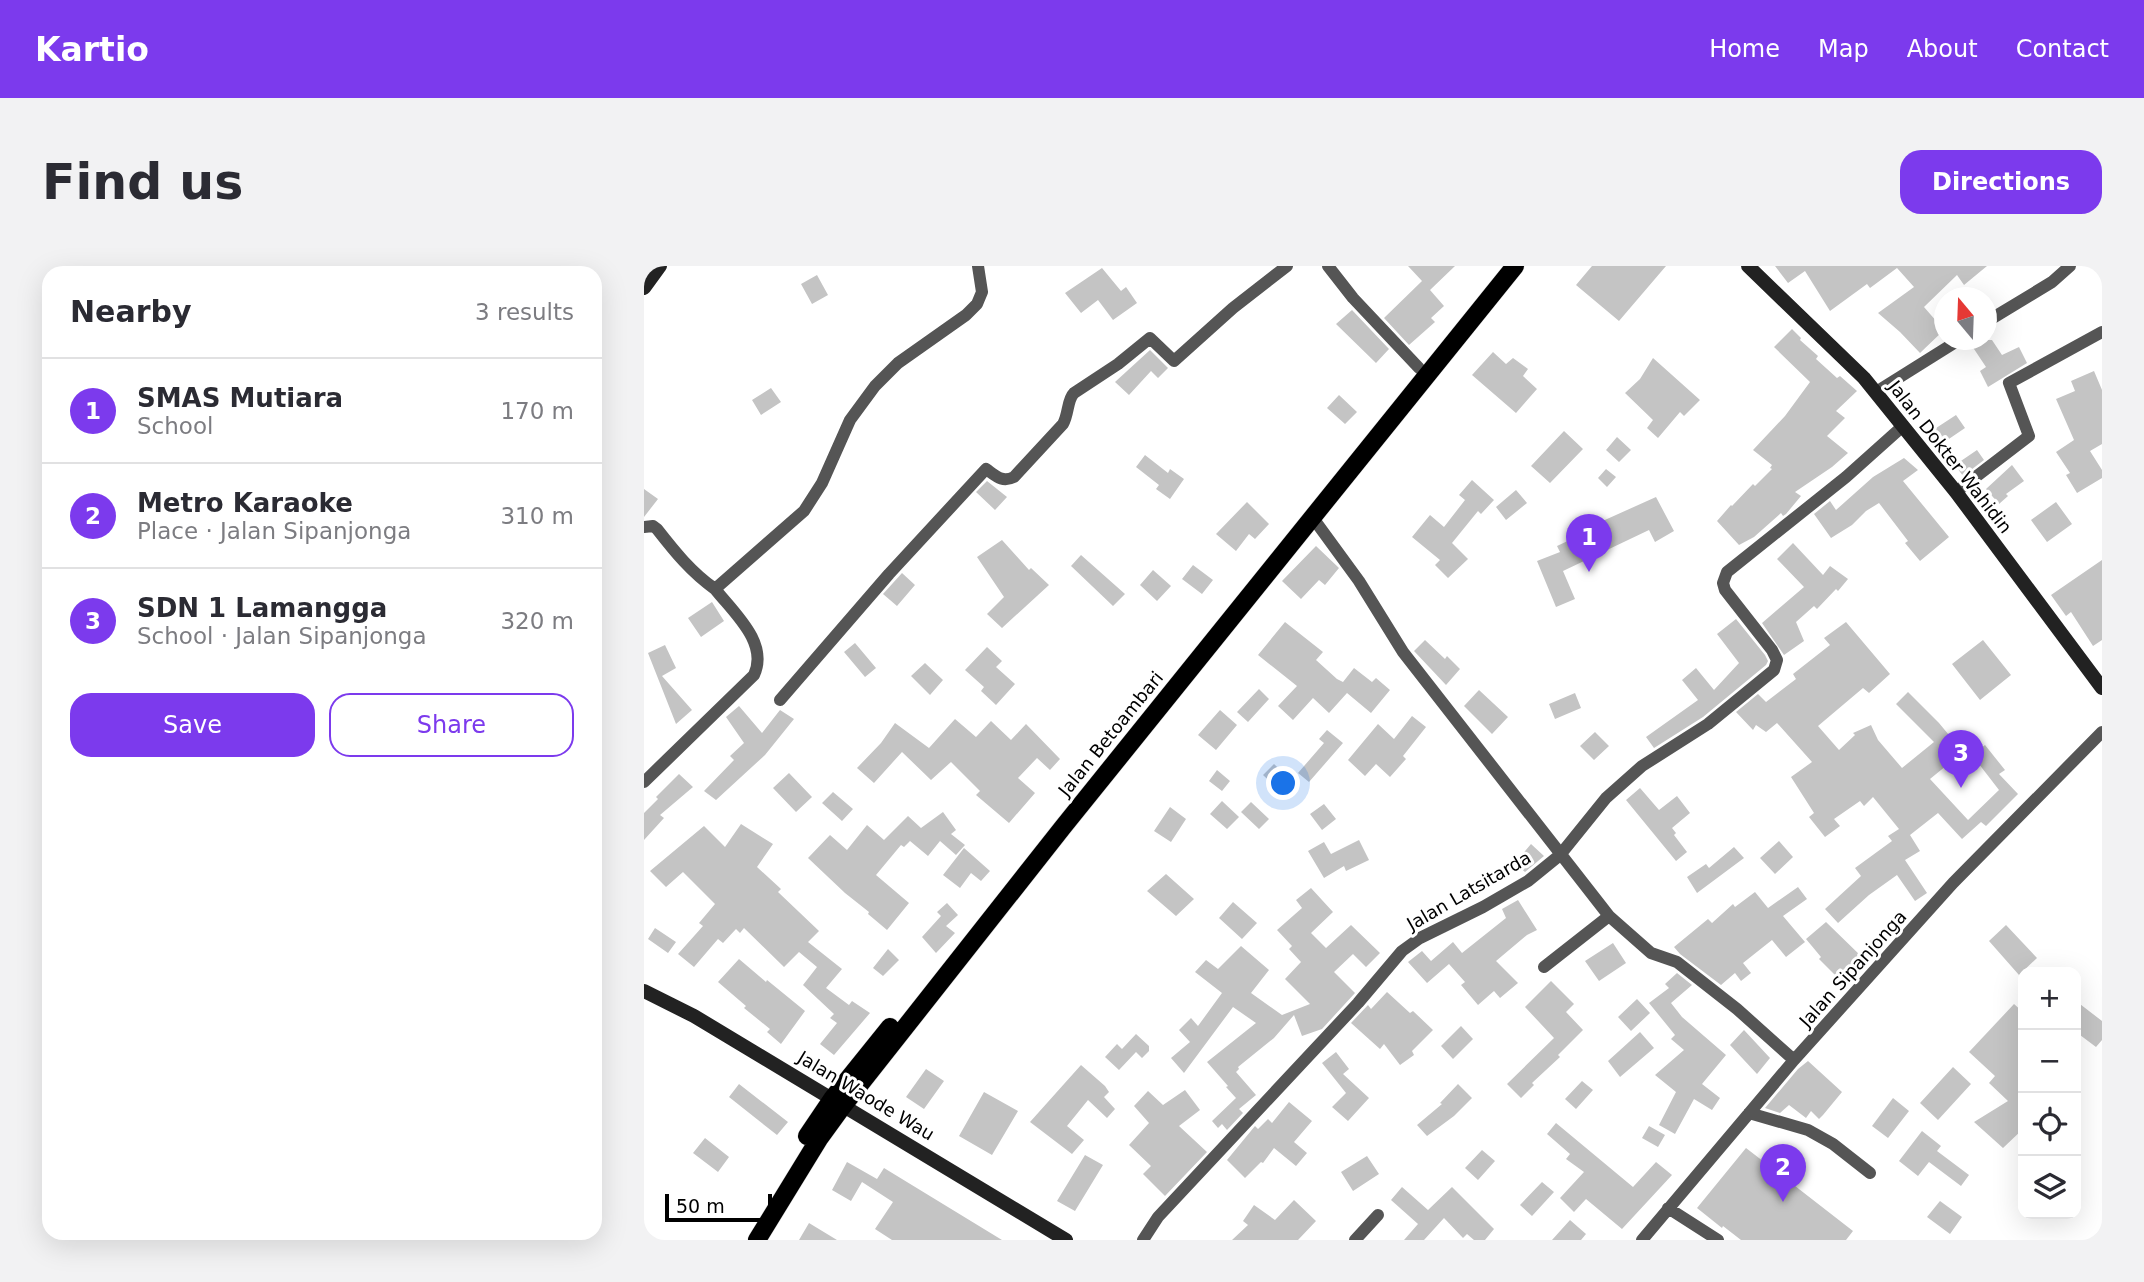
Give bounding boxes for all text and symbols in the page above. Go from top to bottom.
text: Kartio [35,30,149,69]
text: Home [1709,35,1780,63]
text: Map [1818,35,1869,63]
text: About [1907,35,1978,63]
text: Contact [2016,35,2109,63]
button: Directions [1900,150,2102,214]
text: Find us [42,154,243,211]
north arrow [1934,287,1997,350]
text: Nearby [70,294,192,329]
text: 3 results [475,299,574,325]
street label: Jalan Dokter Wahidin [1884,375,2017,537]
text: SMAS Mutiara [137,383,343,413]
text: 1 [85,398,101,424]
text: 170 m [500,398,574,424]
text: School [137,413,213,439]
text: Metro Karaoke [137,488,353,518]
text: 2 [85,503,101,529]
text: 310 m [500,503,574,529]
pin: 1 [1566,514,1612,572]
text: Place · Jalan Sipanjonga [137,518,411,544]
text: SDN 1 Lamangga [137,593,387,623]
text: 3 [85,608,101,634]
text: 320 m [500,608,574,634]
text: School · Jalan Sipanjonga [137,623,427,649]
street label: Jalan Betoambari [1053,667,1167,801]
button: Save [70,693,315,757]
button: Share [329,693,574,757]
pin: 3 [1938,730,1984,788]
your location [1266,766,1300,800]
street label: Jalan Latsitarda [1402,847,1534,935]
street label: Jalan Sipanjonga [1794,906,1911,1032]
map controls [2018,967,2081,1219]
button: + [2018,967,2081,1030]
button: − [2018,1030,2081,1093]
street label: Jalan Waode Wau [793,1046,938,1145]
button: locate [2018,1093,2081,1156]
pin: 2 [1760,1144,1806,1202]
button: layers [2018,1156,2081,1219]
scale bar [665,1191,772,1223]
text: 50 m [676,1195,725,1217]

